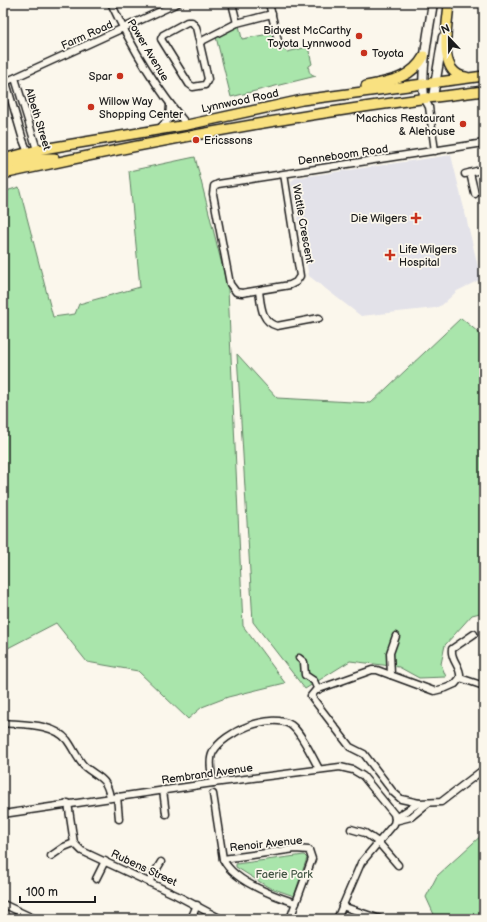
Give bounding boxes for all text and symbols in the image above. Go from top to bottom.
street label: Power Avenue [124,16,172,84]
street label: Farm Road [59,18,115,52]
north arrow [429,18,469,58]
text: N [439,22,452,37]
place label: Bidvest McCarthy Toyota Lynnwood [263,24,351,50]
marker: Bidvest McCarthy Toyota Lynnwood [354,31,364,41]
place label: Toyota [372,47,404,60]
marker: Toyota [359,48,369,58]
place label: Spar [89,70,113,83]
marker: Spar [115,71,125,81]
street label: Albeth Street [22,86,54,152]
street label: Lynnwood Road [200,86,280,116]
place label: Willow Way Shopping Center [99,95,184,121]
marker: Willow Way Shopping Center [86,102,96,112]
place label: Machics Restaurant & Alehouse [356,112,456,138]
marker: Machics Restaurant & Alehouse [458,119,468,129]
place label: Ericssons [204,134,253,147]
marker: Ericssons [191,135,201,145]
street label: Denneboom Road [297,142,389,168]
street label: Wattle Crescent [290,184,316,265]
place label: Die Wilgers [351,212,408,225]
marker: Die Wilgers [410,212,422,224]
place label: Life Wilgers Hospital [399,243,457,269]
marker: Life Wilgers Hospital [384,249,396,261]
street label: Rembrand Avenue [160,761,254,787]
street label: Renoir Avenue [229,834,304,854]
street label: Rubens Street [109,847,180,889]
park label: Faerie Park [255,868,313,881]
scale bar [20,878,95,904]
text: 100 m [26,885,58,900]

